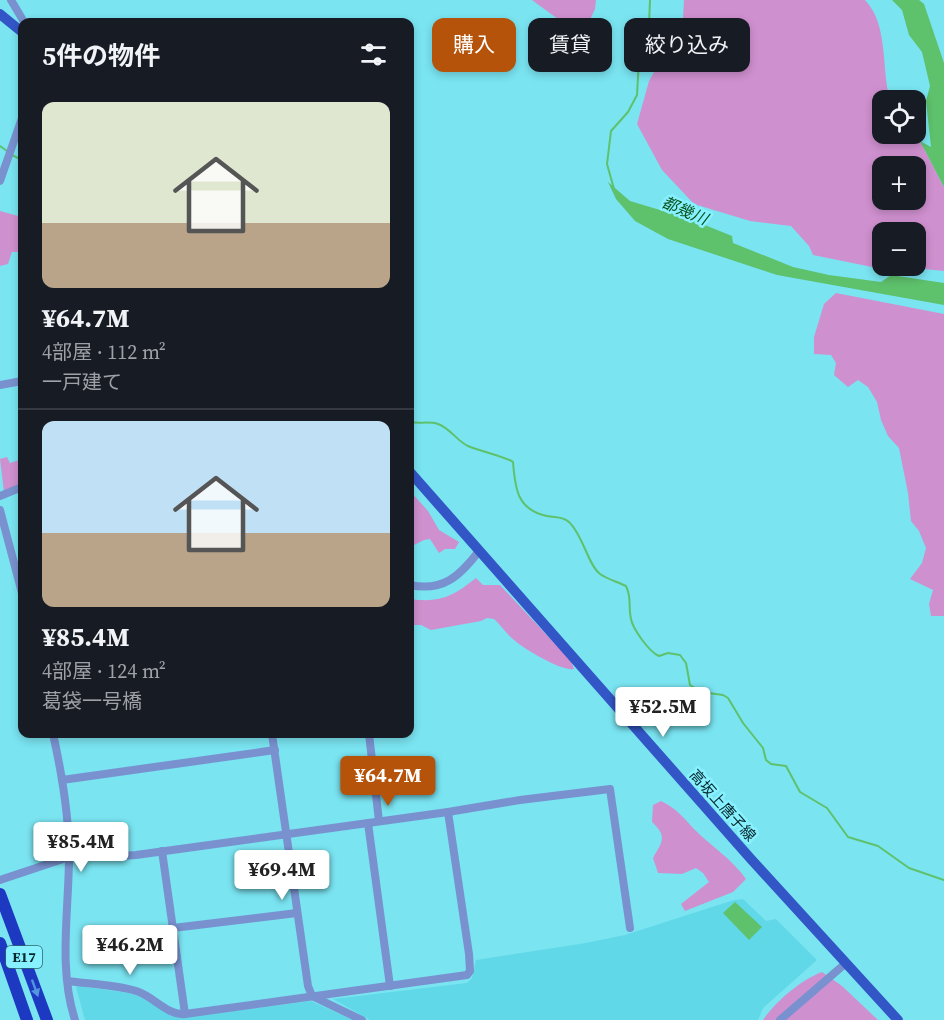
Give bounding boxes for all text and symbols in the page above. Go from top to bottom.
chip: 購入 [432,18,516,72]
chip: 賃貸 [528,18,612,72]
chip: 絞り込み [624,18,750,72]
text: 5件の物件 [42,38,160,74]
icon: filters [357,38,390,71]
map controls [872,90,926,276]
button: locate [872,90,926,144]
icon: home [162,141,270,249]
button: + [872,156,926,210]
water label: 都幾川 [659,190,713,230]
button: − [872,222,926,276]
text: ¥64.7M [42,300,129,336]
text: 4部屋 · 112 m² [42,338,166,366]
text: 一戸建て [42,368,122,396]
icon: home [162,460,270,568]
text: ¥85.4M [42,619,129,655]
text: 4部屋 · 124 m² [42,657,166,685]
text: 葛袋一号橋 [42,687,142,715]
pin: ¥52.5M [614,687,712,738]
text: ¥52.5M [629,692,697,720]
pin: ¥64.7M [339,756,437,807]
text: ¥64.7M [354,761,422,789]
street label: 高坂上唐子線 [685,765,761,845]
pin: ¥85.4M [32,822,130,873]
text: ¥85.4M [47,827,115,855]
pin: ¥69.4M [233,850,331,901]
text: ¥69.4M [248,855,316,883]
pin: ¥46.2M [81,925,179,976]
text: ¥46.2M [96,930,164,958]
road number: E17 [6,946,42,968]
one-way arrow [31,979,41,997]

